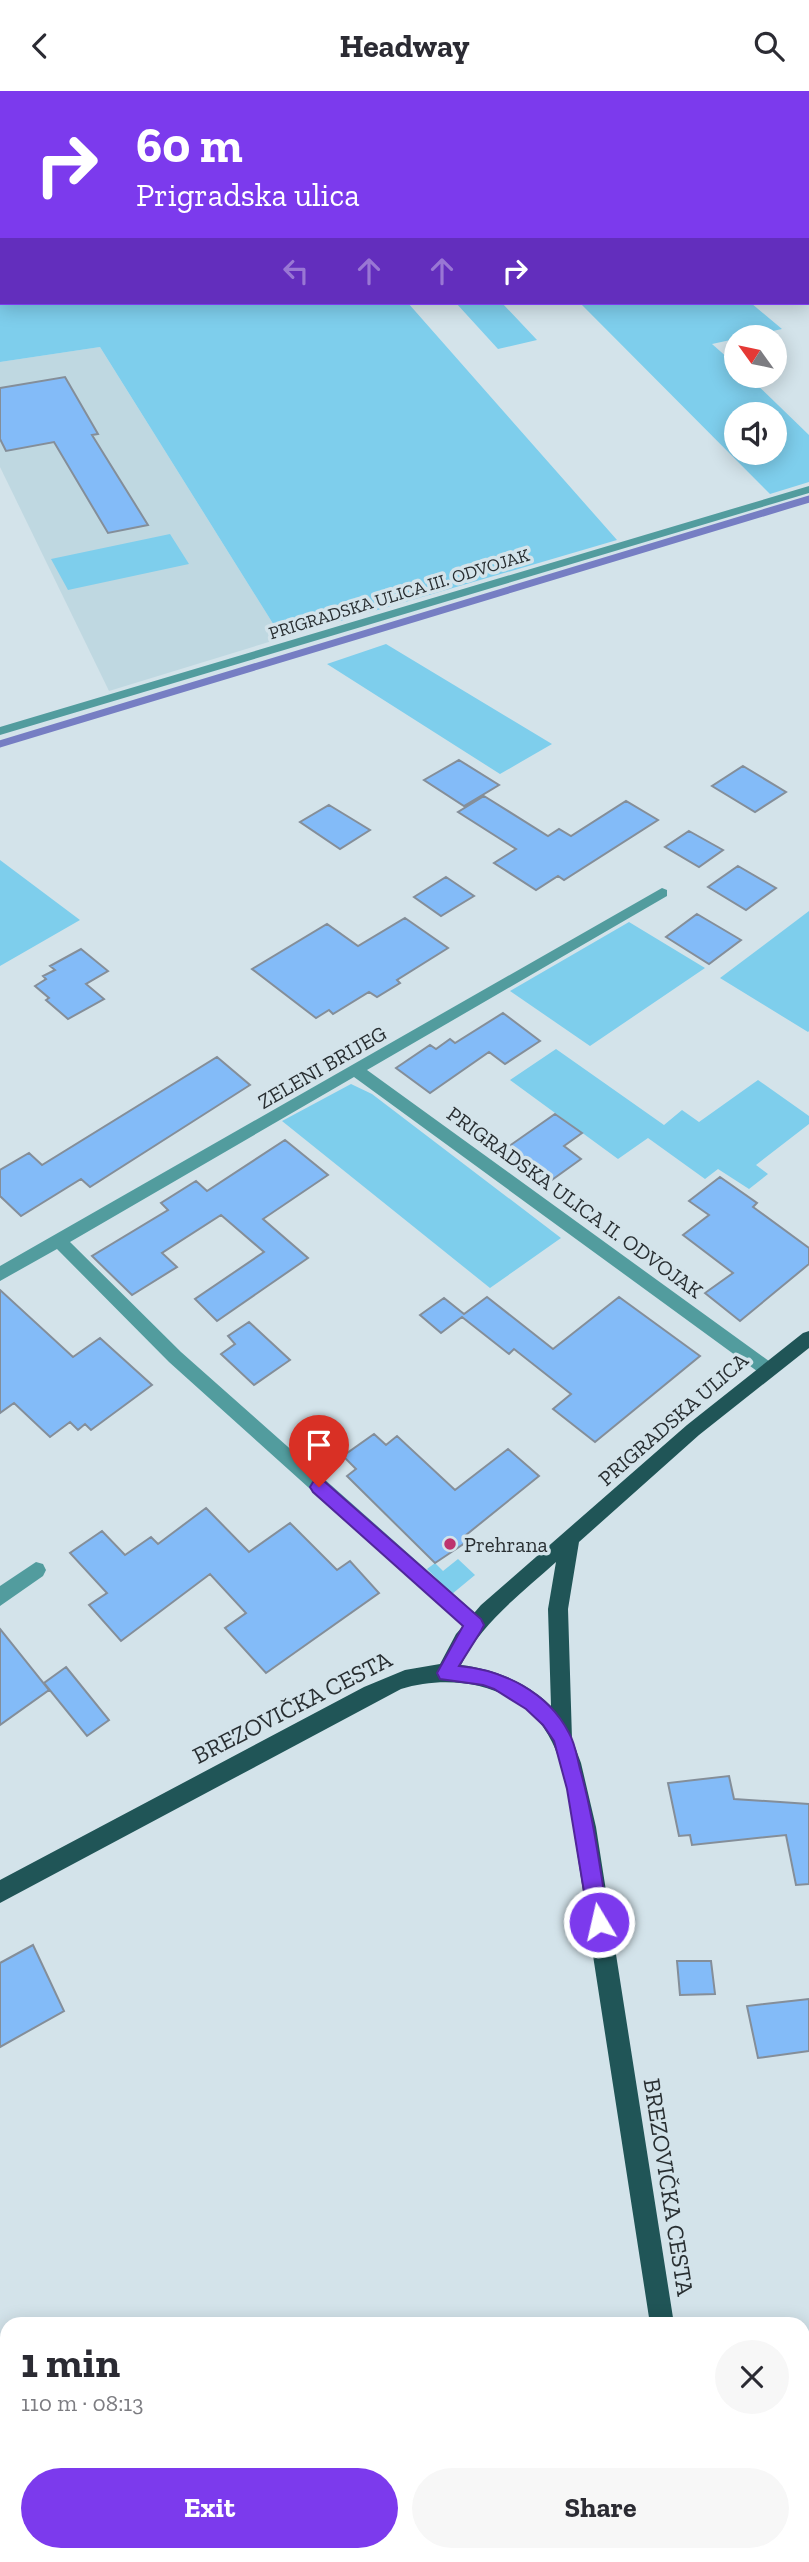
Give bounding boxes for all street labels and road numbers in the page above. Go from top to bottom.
street label: PRIGRADSKA ULICA III. ODVOJAK [266,544,532,644]
street label: ZELENI BRIJEG [253,1020,391,1114]
street label: PRIGRADSKA ULICA II. ODVOJAK [442,1101,708,1303]
street label: PRIGRADSKA ULICA [593,1347,753,1491]
street label: BREZOVIČKA CESTA [188,1644,397,1770]
street label: BREZOVIČKA CESTA [638,2076,701,2298]

